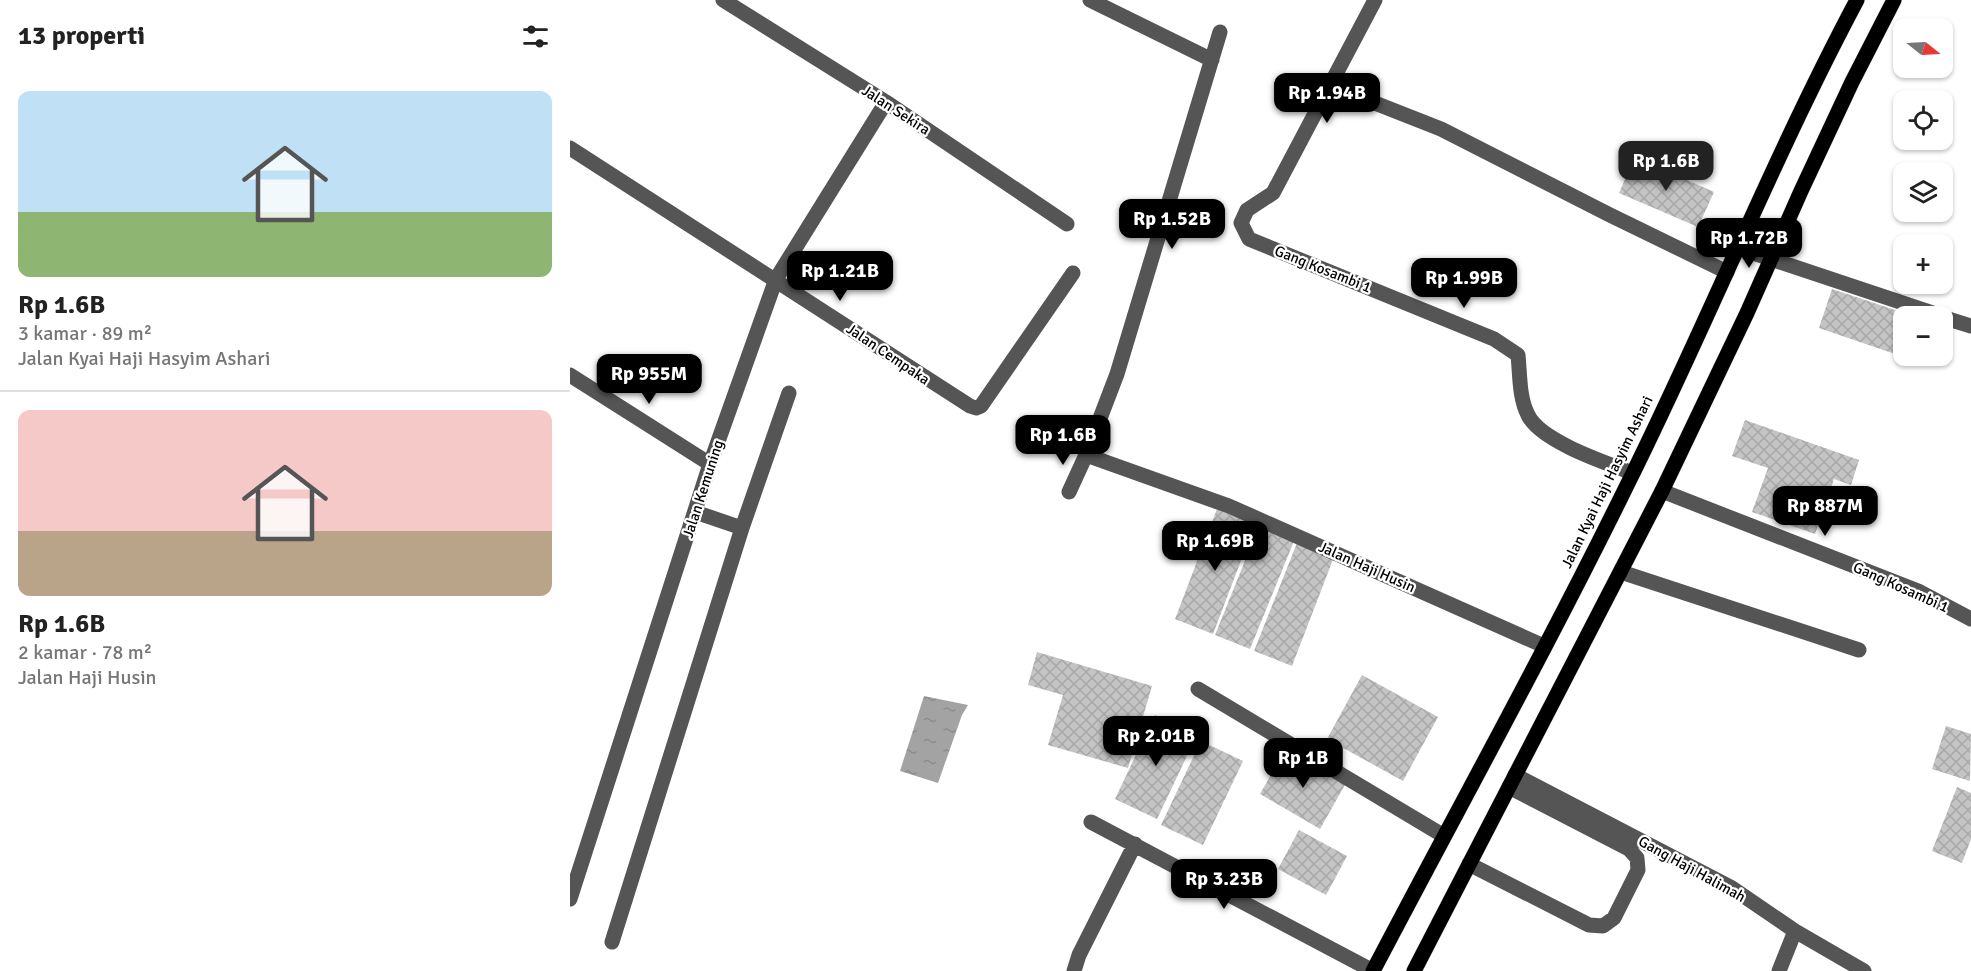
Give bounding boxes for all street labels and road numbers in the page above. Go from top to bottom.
street label: Jalan Sekira [858,81,934,139]
street label: Gang Kosambi 1 [1272,241,1374,297]
street label: Jalan Cempaka [843,320,933,388]
street label: Jalan Kyai Haji Hasyim Ashari [1557,393,1657,571]
street label: Jalan Kemuning [679,438,727,540]
street label: Jalan Haji Husin [1316,538,1418,596]
street label: Gang Kosambi 1 [1850,558,1952,616]
street label: Gang Haji Halimah [1635,832,1749,906]

